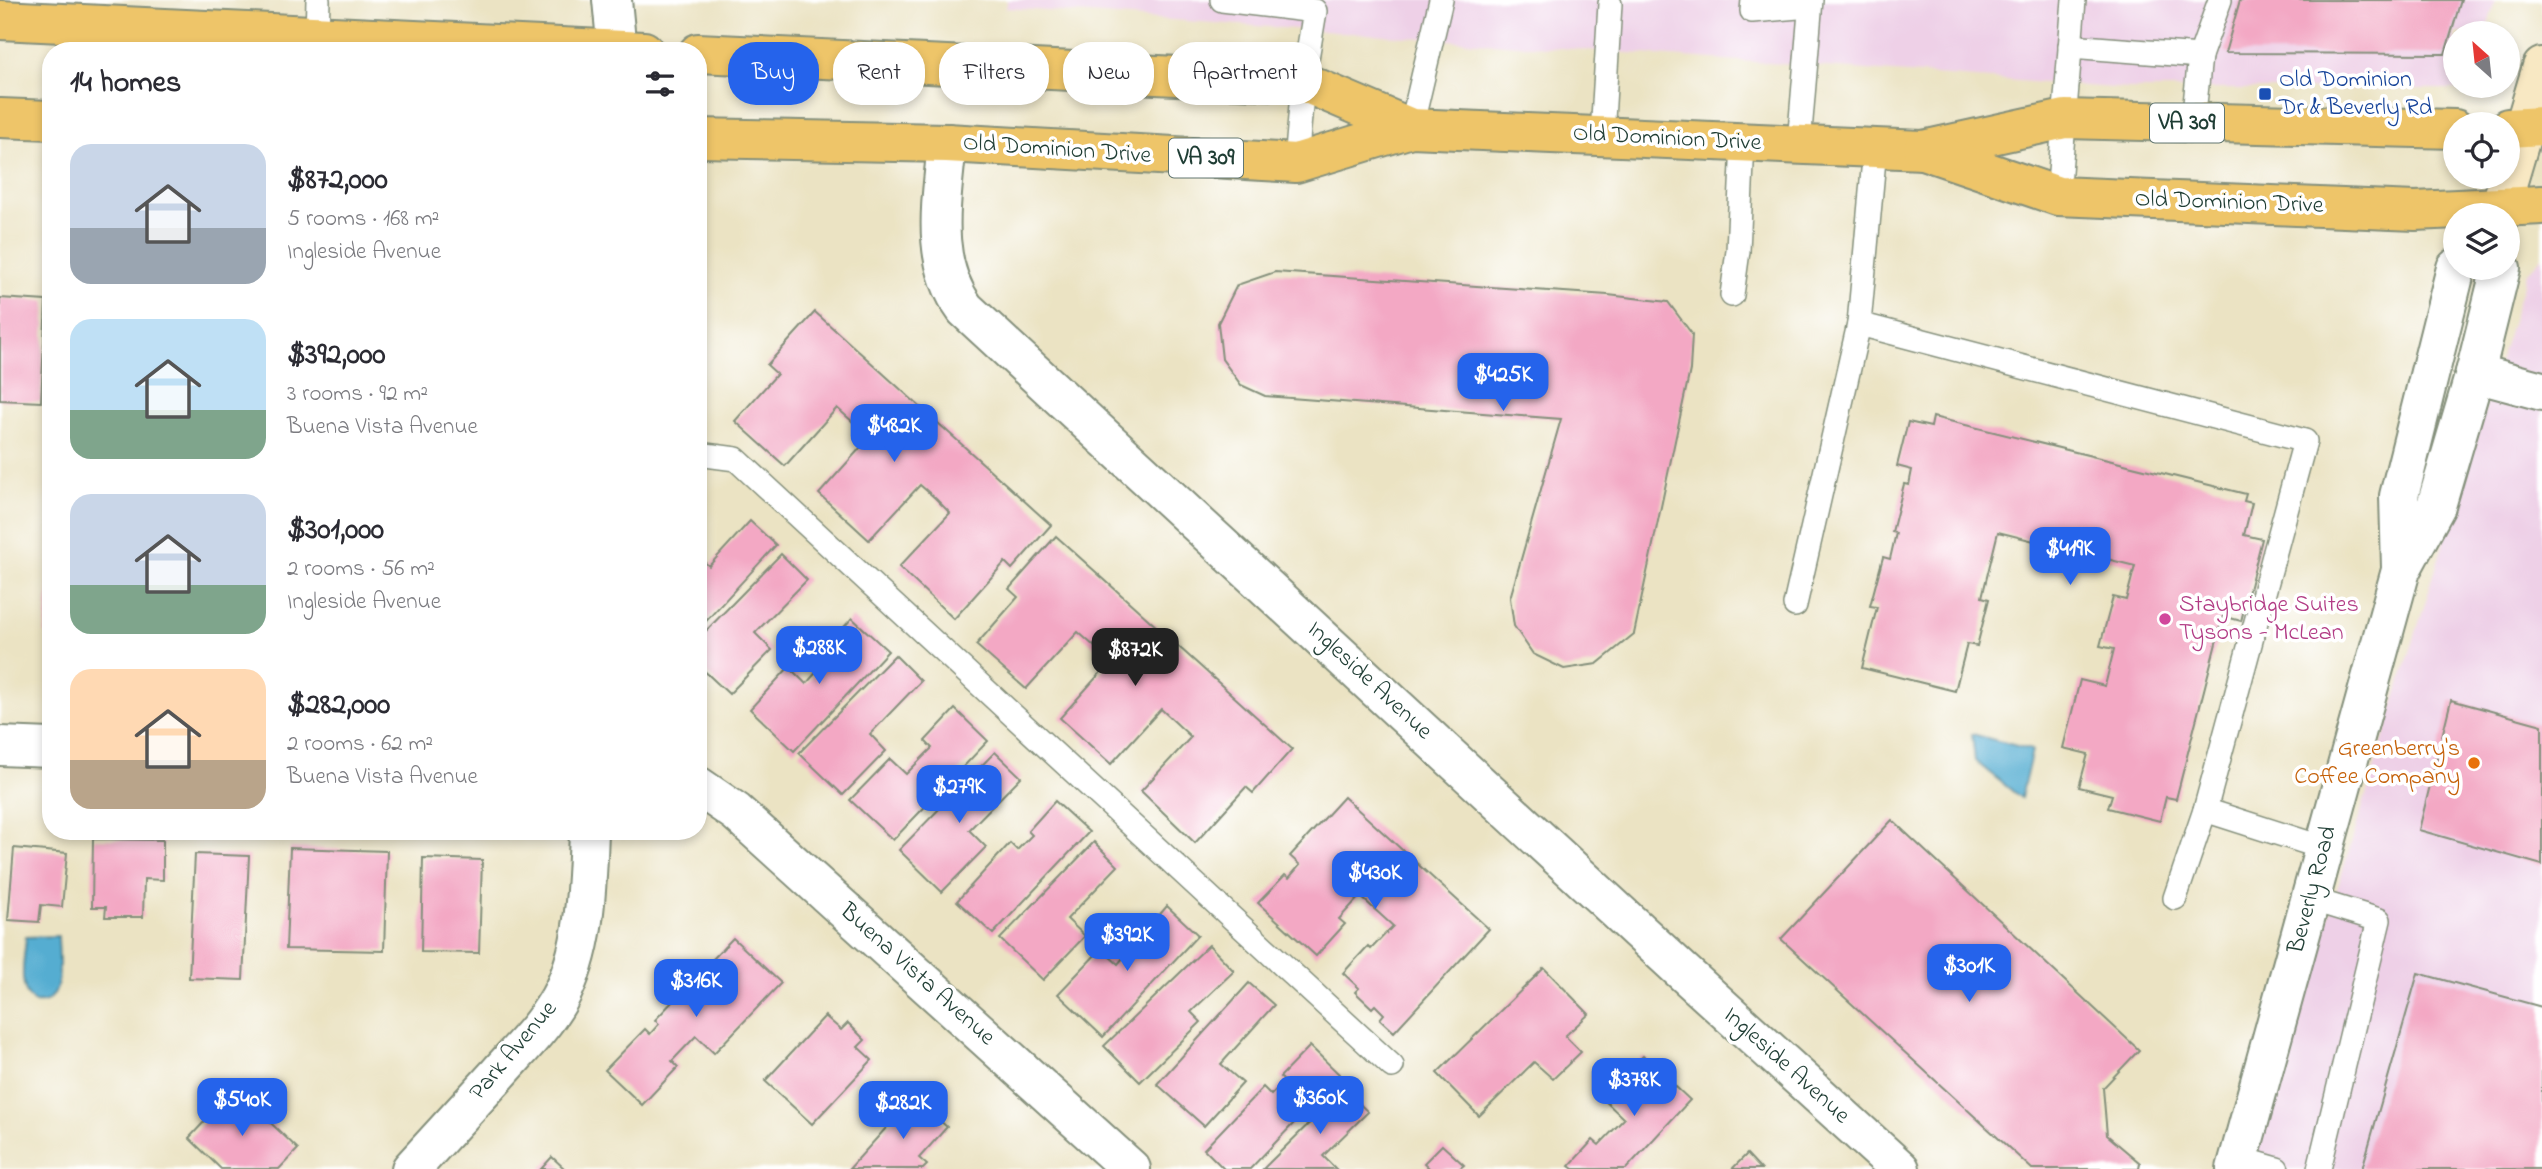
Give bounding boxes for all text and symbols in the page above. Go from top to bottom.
north arrow [2443,21,2520,98]
map controls [2443,21,2520,280]
chip: Buy [728,42,819,105]
chip: Rent [833,42,925,105]
chip: Filters [939,42,1049,105]
chip: New [1063,42,1154,105]
chip: Apartment [1168,42,1322,105]
text: 14 homes [70,62,181,106]
place label: Old Dominion Dr & Beverly Rd [2278,63,2433,127]
icon: filters [641,65,679,103]
marker: Old Dominion Dr & Beverly Rd [2257,86,2273,102]
road number: VA 309 [2150,104,2224,142]
button: locate [2443,112,2520,189]
street label: Old Dominion Drive [1572,117,1762,161]
street label: Old Dominion Drive [962,126,1153,174]
road number: VA 309 [1169,139,1243,178]
text: $872,000 [287,159,388,203]
icon: home [126,172,210,256]
street label: Old Dominion Drive [2134,182,2324,224]
text: 5 rooms · 168 m² [287,203,439,236]
button: layers [2443,203,2520,280]
text: Ingleside Avenue [287,236,441,269]
text: $392,000 [287,334,386,378]
icon: home [126,347,210,431]
pin: $425K [1454,354,1552,413]
text: $425K [1473,359,1533,392]
text: 3 rooms · 92 m² [287,378,428,411]
pin: $482K [845,405,943,464]
text: $482K [867,410,921,443]
text: Buena Vista Avenue [287,411,478,444]
text: $301,000 [287,509,384,553]
icon: home [126,522,210,606]
pin: $419K [2021,528,2119,587]
text: $419K [2046,533,2094,566]
text: 2 rooms · 56 m² [287,553,435,586]
text: Ingleside Avenue [287,586,441,619]
place label: Staybridge Suites Tysons - McLean [2179,588,2359,652]
marker: Staybridge Suites Tysons - McLean [2157,611,2173,627]
street label: Ingleside Avenue [1298,613,1440,749]
pin: $288K [770,626,868,686]
pin: $872K [1086,628,1184,688]
text: $288K [792,632,846,665]
text: $872K [1108,634,1162,667]
text: $282,000 [287,684,390,728]
icon: home [126,697,210,781]
text: 2 rooms · 62 m² [287,728,433,761]
place label: Greenberry's Coffee Company [2294,732,2460,796]
marker: Greenberry's Coffee Company [2466,755,2482,771]
text: Buena Vista Avenue [287,761,478,794]
pin: $279K [910,766,1008,825]
text: $279K [933,771,985,804]
street label: Beverly Road [2279,822,2348,959]
pin: $430K [1326,852,1424,911]
text: $430K [1348,857,1402,890]
street label: Buena Vista Avenue [831,895,1003,1055]
pin: $392K [1078,914,1176,973]
text: $392K [1101,919,1153,952]
pin: $301K [1920,944,2018,1004]
text: $301K [1943,950,1995,983]
pin: $316K [647,960,745,1019]
text: $316K [670,965,722,998]
street label: Park Avenue [462,993,566,1109]
street label: Ingleside Avenue [1715,999,1858,1133]
pin: $378K [1585,1058,1683,1118]
text: $378K [1608,1064,1660,1097]
pin: $360K [1271,1076,1369,1136]
pin: $540K [193,1078,291,1138]
pin: $282K [854,1082,952,1141]
text: $360K [1293,1082,1347,1115]
text: $540K [213,1084,271,1117]
text: $282K [875,1087,931,1120]

